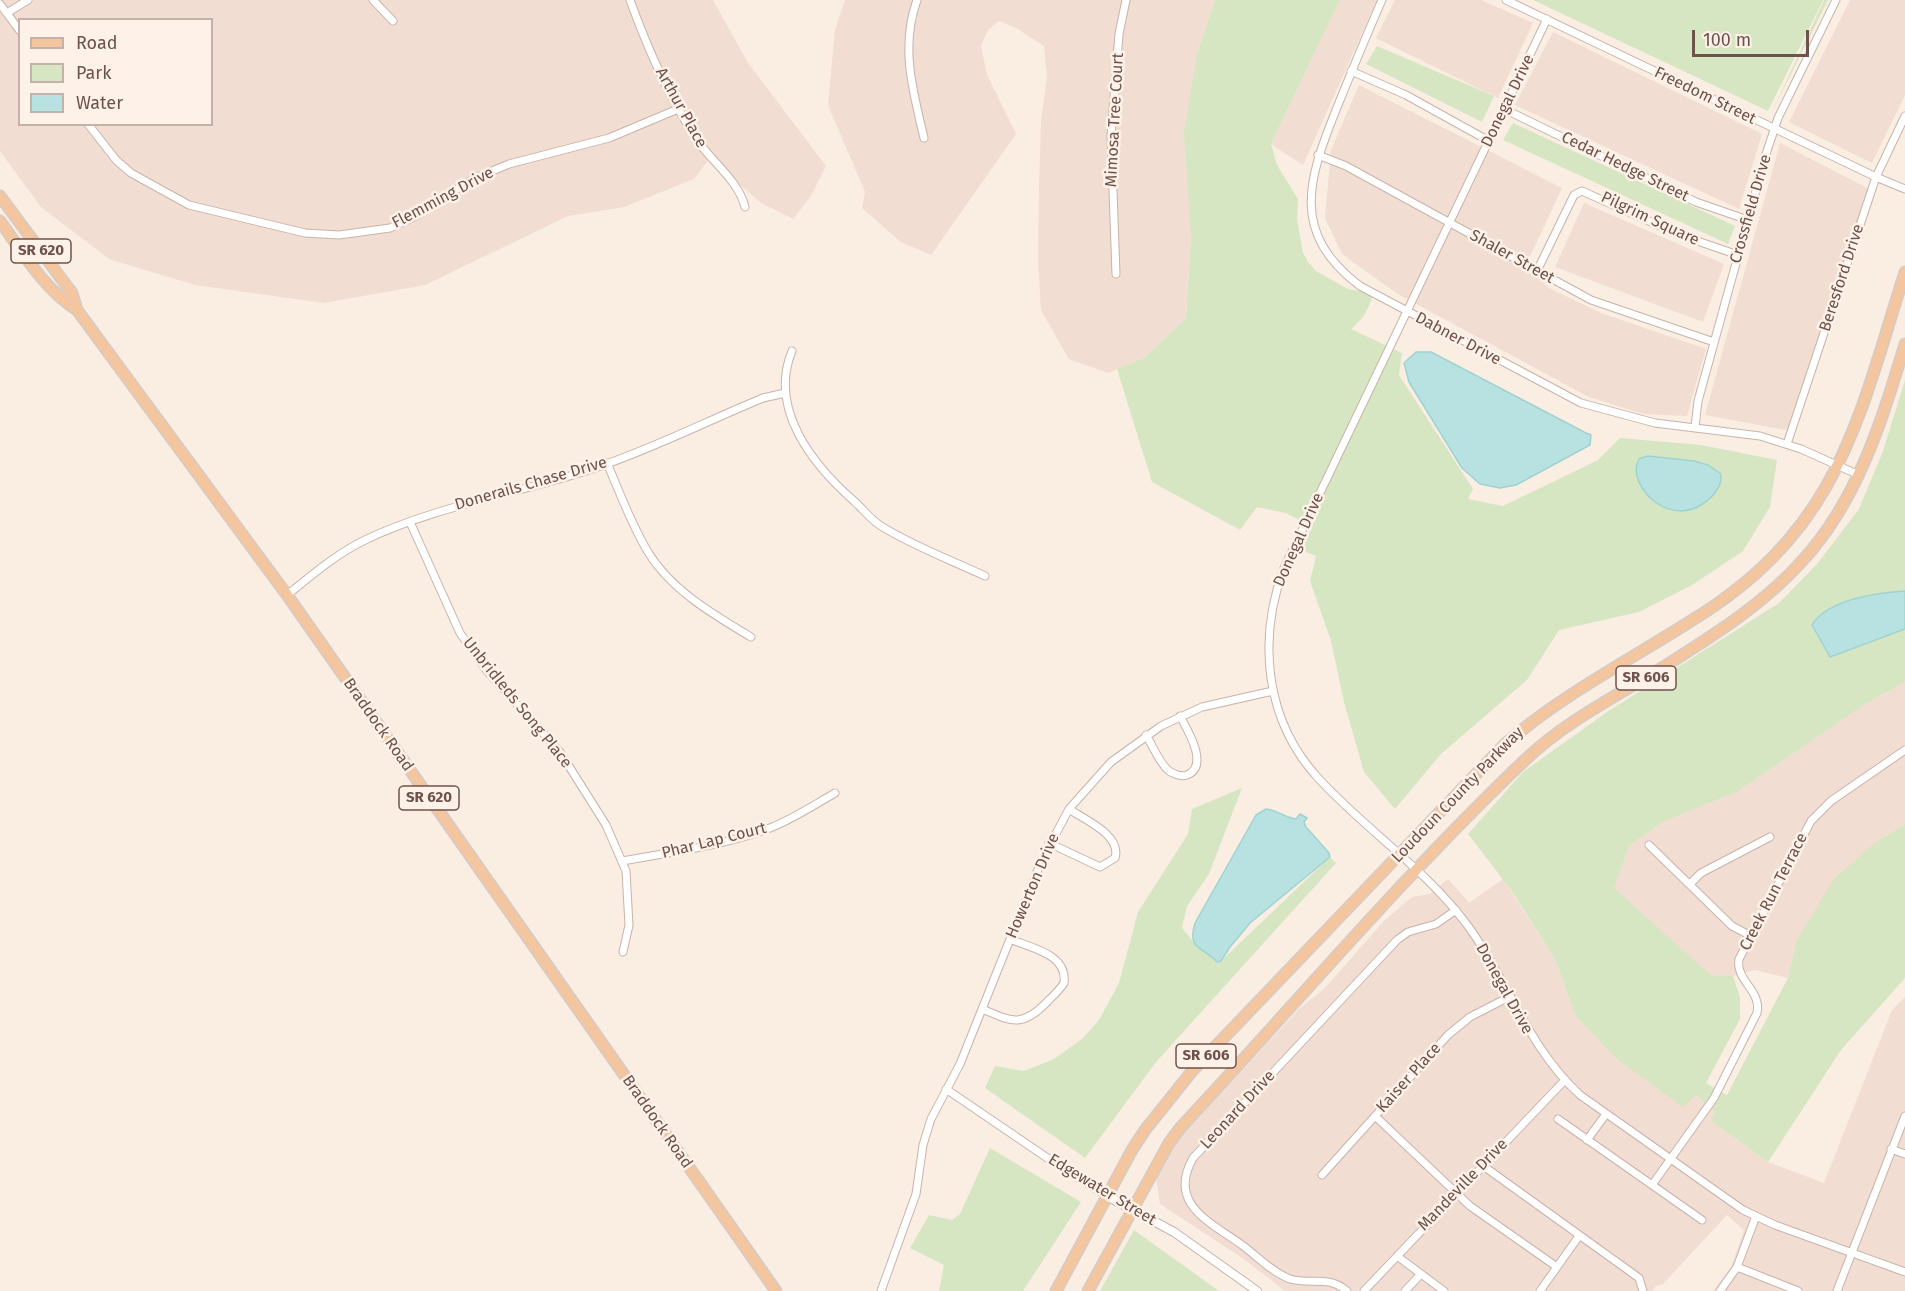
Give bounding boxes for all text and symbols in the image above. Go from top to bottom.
legend [18,18,213,126]
scale bar [1695,18,1812,56]
text: 100 m [1703,29,1751,51]
text: Road [76,32,118,54]
street label: Mimosa Tree Court [1102,52,1128,188]
street label: Donegal Drive [1477,52,1539,150]
text: Park [76,62,111,84]
street label: Freedom Street [1651,63,1759,129]
street label: Arthur Place [651,65,711,151]
text: Water [76,92,123,114]
street label: Cedar Hedge Street [1558,128,1692,206]
street label: Crossfield Drive [1726,152,1776,266]
street label: Flemming Drive [389,163,497,233]
street label: Pilgrim Square [1598,188,1702,250]
street label: Beresford Drive [1816,222,1868,334]
street label: Shaler Street [1466,226,1558,288]
road number: SR 620 [11,239,71,263]
street label: Dabner Drive [1412,308,1504,370]
street label: Donerails Chase Drive [453,453,609,515]
street label: Donegal Drive [1270,490,1328,590]
street label: Unbridleds Song Place [458,634,576,772]
road number: SR 606 [1616,666,1676,690]
street label: Braddock Road [339,675,417,775]
street label: Loudoun County Parkway [1388,723,1528,867]
road number: SR 620 [399,786,459,810]
street label: Phar Lap Court [660,819,768,863]
street label: Howerton Drive [1002,830,1064,942]
street label: Creek Run Terrace [1736,830,1812,954]
street label: Donegal Drive [1471,940,1537,1038]
street label: Kaiser Place [1373,1039,1445,1117]
road number: SR 606 [1176,1044,1236,1068]
street label: Leonard Drive [1197,1067,1279,1153]
street label: Braddock Road [618,1072,696,1172]
street label: Mandeville Drive [1414,1135,1512,1235]
street label: Edgewater Street [1044,1150,1160,1230]

